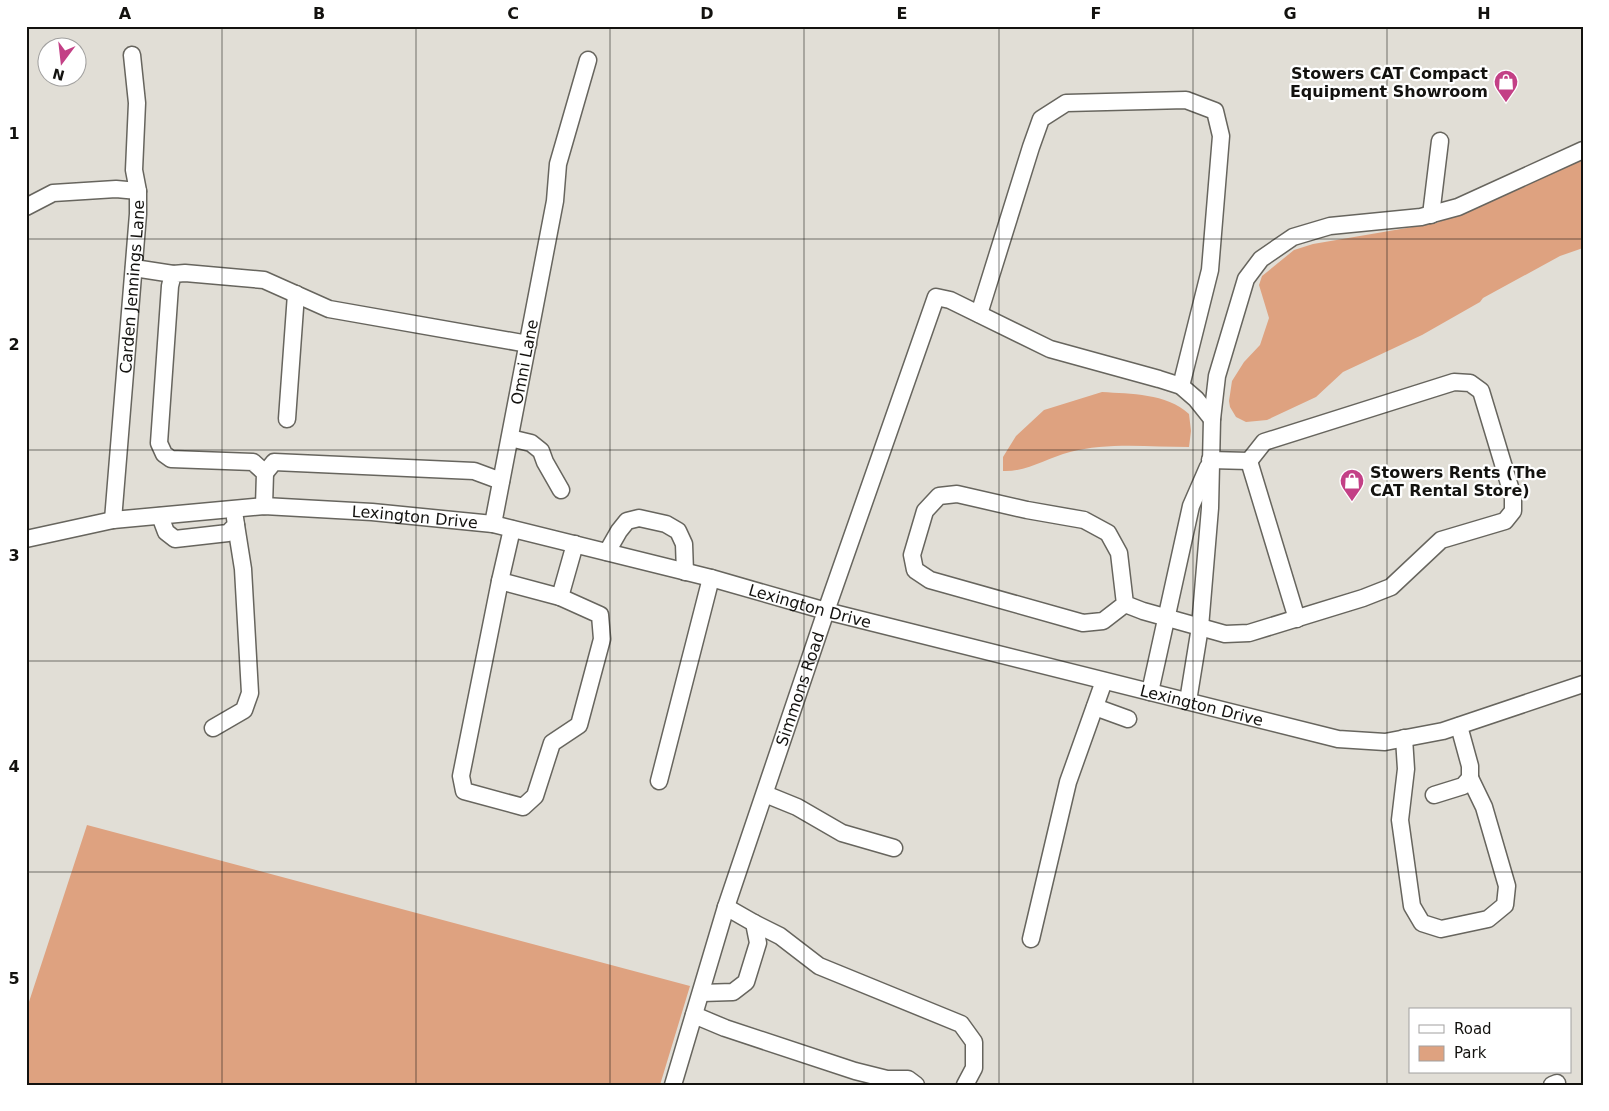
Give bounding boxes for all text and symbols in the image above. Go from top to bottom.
text: A [119,4,132,23]
text: B [313,4,325,23]
text: C [507,4,519,23]
text: D [700,4,714,23]
text: E [897,4,907,23]
text: F [1091,4,1101,23]
text: G [1283,4,1297,23]
text: H [1477,4,1491,23]
north arrow [38,38,88,88]
place label: Stowers CAT Compact Equipment Showroom [1290,64,1488,101]
text: N [51,65,66,84]
shop icon: Stowers CAT Compact Equipment Showroom [1493,69,1519,103]
text: 1 [8,124,20,143]
street label: Carden Jennings Lane [116,200,148,374]
street label: Omni Lane [507,318,542,406]
text: 2 [8,335,20,354]
place label: Stowers Rents (The CAT Rental Store) [1370,463,1547,500]
shop icon: Stowers Rents (The CAT Rental Store) [1339,468,1365,502]
street label: Lexington Drive [351,502,479,532]
text: 3 [8,546,20,565]
street label: Lexington Drive [746,580,873,632]
street label: Simmons Road [772,629,828,749]
street label: Lexington Drive [1138,681,1265,730]
text: 4 [8,757,20,776]
text: 5 [8,969,20,988]
legend [1409,1008,1572,1074]
text: Road [1454,1020,1492,1038]
text: Park [1454,1044,1487,1062]

